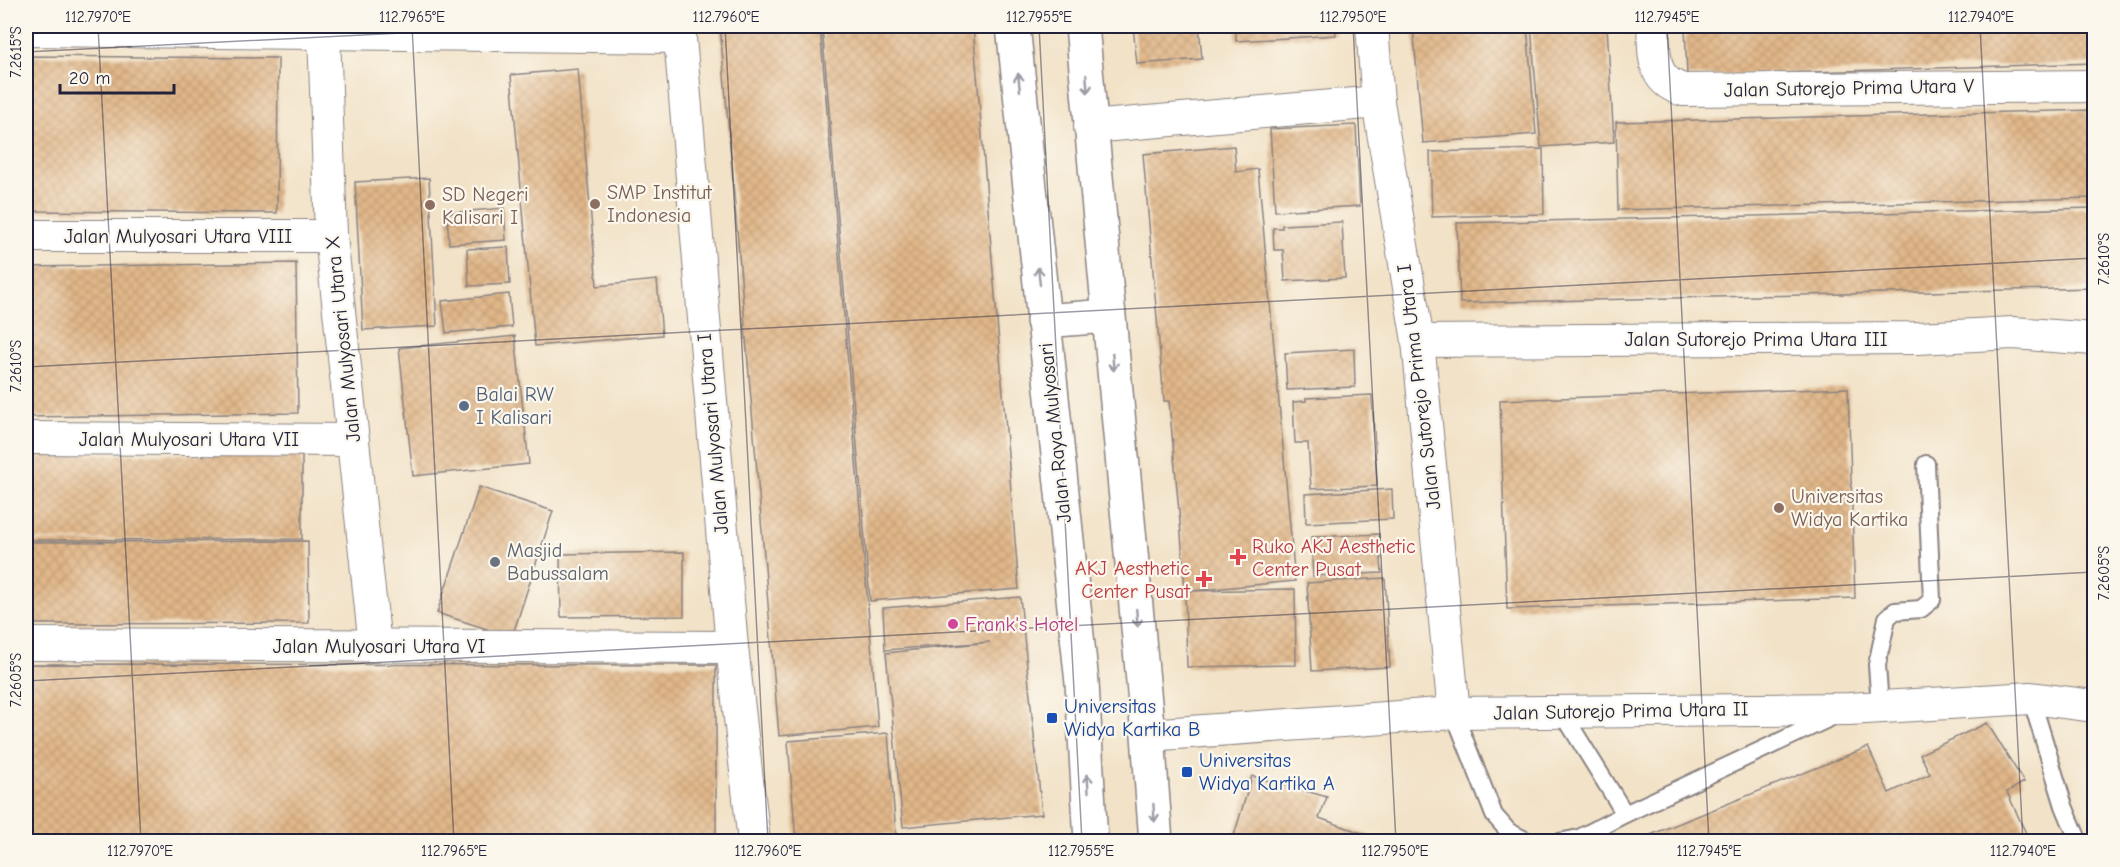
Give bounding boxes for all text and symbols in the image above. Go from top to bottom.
text: 112.7970°E [65,8,131,26]
text: 112.7965°E [379,8,445,26]
text: 112.7960°E [692,8,760,26]
text: 112.7955°E [1006,8,1072,26]
text: 112.7950°E [1319,8,1387,26]
text: 112.7945°E [1634,8,1700,26]
text: 112.7940°E [1948,8,2014,26]
text: 7.2615°S [7,26,25,78]
scale bar [60,57,174,95]
text: 20 m [69,68,110,89]
one-way arrow [1013,72,1024,92]
one-way arrow [1082,73,1093,93]
street label: Jalan Sutorejo Prima Utara V [1724,74,1975,102]
place label: SMP Institut Indonesia [607,181,713,227]
place label: SD Negeri Kalisari I [442,183,529,229]
marker: SMP Institut Indonesia [588,197,602,211]
marker: SD Negeri Kalisari I [423,198,437,212]
street label: Jalan Mulyosari Utara VIII [64,225,292,248]
text: 7.2610°S [2095,233,2113,285]
street label: Jalan Mulyosari Utara X [321,235,365,443]
street label: Jalan Sutorejo Prima Utara I [1392,263,1445,511]
one-way arrow [1033,266,1044,286]
street label: Jalan Sutorejo Prima Utara III [1624,328,1888,351]
street label: Jalan Mulyosari Utara I [693,332,733,536]
text: 7.2610°S [7,340,25,392]
street label: Jalan Raya Mulyosari [1034,342,1076,524]
one-way arrow [1108,351,1119,371]
place label: Balai RW I Kalisari [476,383,555,429]
marker: Balai RW I Kalisari [457,399,471,413]
street label: Jalan Mulyosari Utara VII [79,428,299,451]
place label: Universitas Widya Kartika [1791,485,1908,531]
marker: Universitas Widya Kartika [1772,501,1786,515]
place label: Ruko AKJ Aesthetic Center Pusat [1252,535,1416,581]
place label: Masjid Babussalam [507,539,609,585]
text: 7.2605°S [2095,546,2113,600]
marker: Ruko AKJ Aesthetic Center Pusat [1229,548,1247,566]
marker: Masjid Babussalam [488,555,502,569]
place label: AKJ Aesthetic Center Pusat [1075,557,1191,603]
marker: AKJ Aesthetic Center Pusat [1195,570,1213,588]
one-way arrow [1132,608,1143,628]
place label: Frank's Hotel [965,613,1078,636]
marker: Frank's Hotel [946,617,960,631]
street label: Jalan Mulyosari Utara VI [273,635,485,658]
text: 7.2605°S [7,653,25,707]
place label: Universitas Widya Kartika B [1064,695,1201,741]
street label: Jalan Sutorejo Prima Utara II [1493,697,1749,725]
marker: Universitas Widya Kartika B [1045,711,1059,725]
place label: Universitas Widya Kartika A [1199,749,1335,795]
marker: Universitas Widya Kartika A [1180,765,1194,779]
one-way arrow [1082,774,1093,794]
one-way arrow [1149,802,1160,822]
text: 112.7970°E [107,842,173,860]
text: 112.7965°E [421,842,487,860]
text: 112.7960°E [734,842,802,860]
text: 112.7955°E [1048,842,1114,860]
text: 112.7950°E [1361,842,1429,860]
text: 112.7945°E [1676,842,1742,860]
text: 112.7940°E [1990,842,2056,860]

